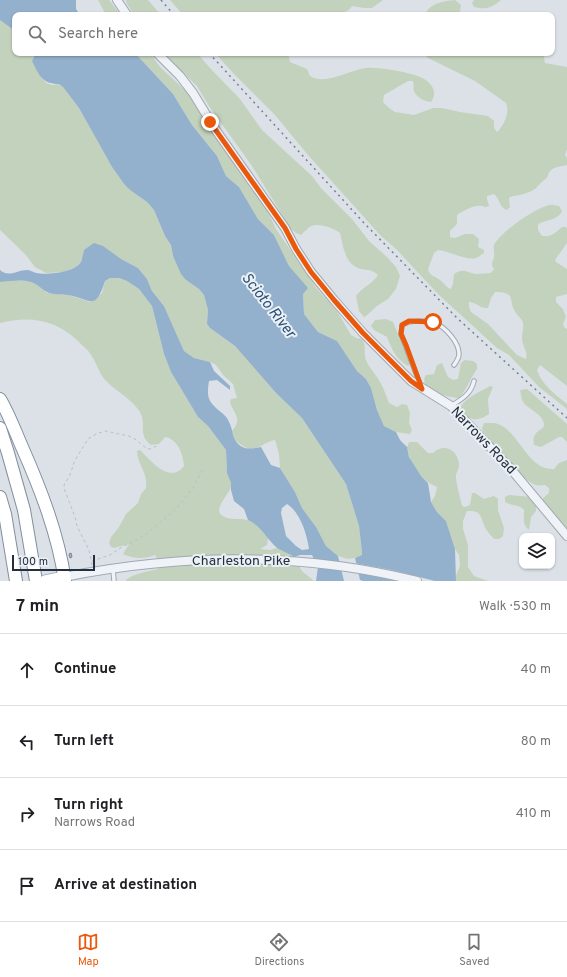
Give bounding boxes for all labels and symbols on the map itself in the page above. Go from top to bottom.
route end [201,113,219,131]
water label: Scioto River [237,270,300,343]
route start [424,313,442,331]
street label: Narrows Road [447,404,519,478]
scale bar [12,553,95,572]
street label: Charleston Pike [192,553,290,570]

